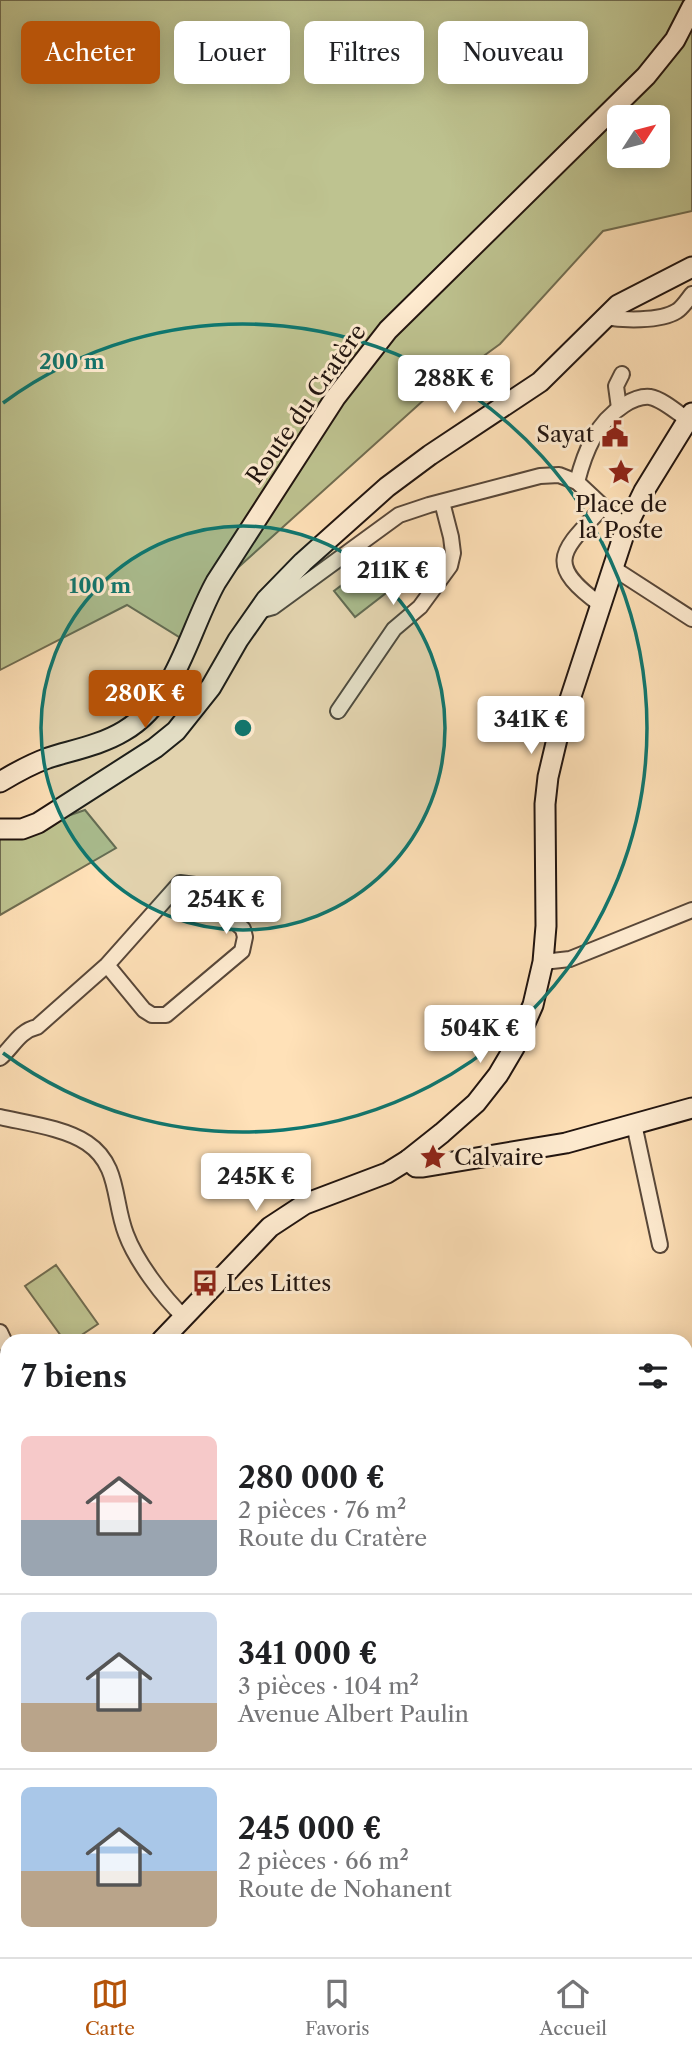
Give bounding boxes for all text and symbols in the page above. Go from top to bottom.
chip: Acheter [21,21,160,84]
chip: Louer [174,21,290,84]
chip: Filtres [304,21,424,84]
chip: Nouveau [438,21,588,84]
north arrow [607,105,670,168]
map controls [607,105,670,168]
street label: Route du Cratère [240,319,372,489]
text: 200 m [39,349,105,374]
pin: 288K € [397,356,511,415]
text: 288K € [414,364,494,392]
public building icon: Sayat [600,419,630,449]
place label: Sayat [536,420,594,448]
place icon: Place de la Poste [606,457,636,487]
place label: Place de la Poste [575,490,667,544]
pin: 211K € [336,548,450,607]
text: 211K € [357,556,429,584]
text: 100 m [69,573,131,598]
pin: 280K € [88,670,202,730]
text: 280K € [105,679,185,707]
pin: 341K € [474,696,588,756]
text: 341K € [493,705,569,733]
centre of rings [231,716,255,740]
pin: 254K € [169,876,283,936]
text: 254K € [187,885,265,913]
pin: 504K € [423,1006,537,1065]
text: 504K € [440,1014,520,1042]
place icon: Calvaire [418,1142,448,1172]
place label: Calvaire [454,1143,544,1171]
pin: 245K € [199,1154,313,1213]
text: 245K € [217,1162,295,1190]
bus stop icon: Les Littes [190,1268,220,1298]
place label: Les Littes [226,1269,331,1297]
icon: filters [634,1357,672,1395]
text: 7 biens [21,1358,127,1395]
text: 280 000 € [238,1459,385,1496]
icon: home [77,1464,161,1548]
text: 2 pièces · 76 m² [238,1496,406,1524]
text: Route du Cratère [238,1524,427,1552]
text: 341 000 € [238,1635,378,1672]
icon: home [77,1640,161,1724]
text: 3 pièces · 104 m² [238,1672,419,1700]
text: Avenue Albert Paulin [238,1700,469,1728]
text: 245 000 € [238,1810,382,1847]
icon: home [77,1815,161,1899]
text: 2 pièces · 66 m² [238,1847,409,1875]
text: Route de Nohanent [238,1875,452,1903]
tab: Carte [85,1975,135,2040]
tab: Favoris [305,1975,370,2040]
tab: Accueil [540,1975,607,2040]

